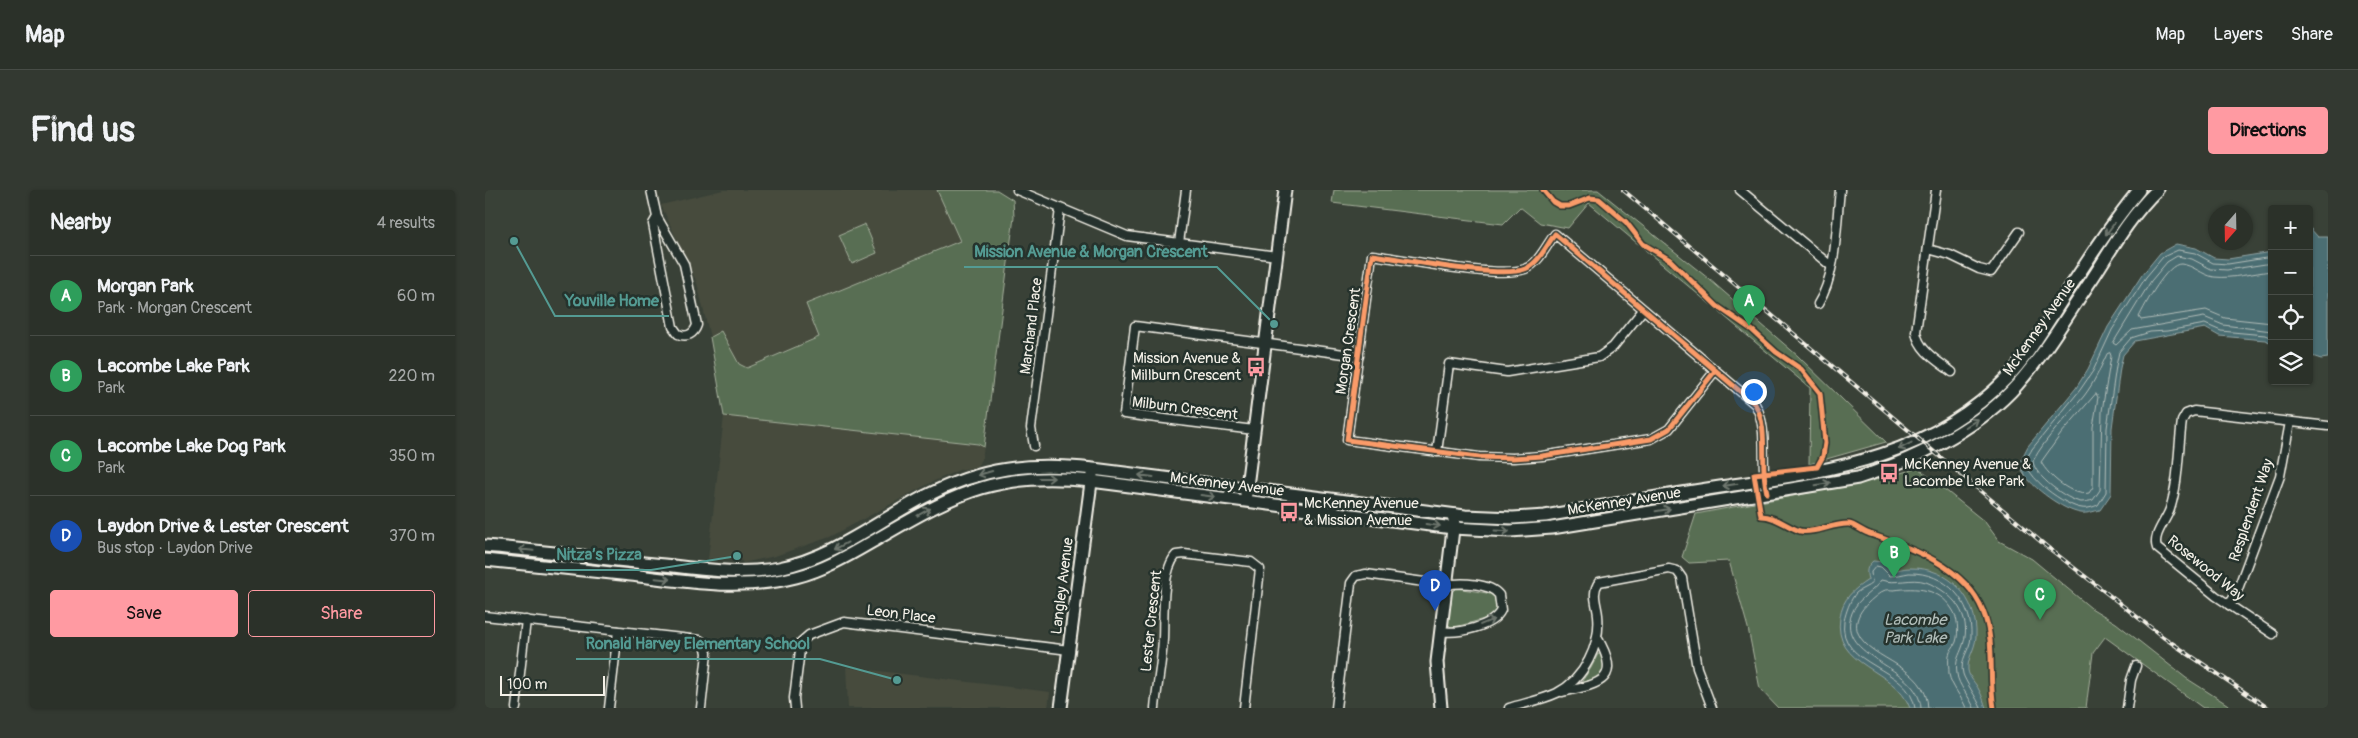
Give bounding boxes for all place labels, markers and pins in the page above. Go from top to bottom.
callout: Mission Avenue & Morgan Crescent [964,236,1217,267]
callout: Youville Home [555,285,669,316]
pin: A [1733,285,1765,326]
place label: Mission Avenue & Millburn Crescent [1131,349,1242,385]
bus stop icon: Mission Avenue & Millburn Crescent [1245,356,1267,378]
place label: McKenney Avenue & Lacombe Lake Park [1904,455,2031,491]
bus stop icon: McKenney Avenue & Lacombe Lake Park [1878,462,1900,484]
place label: McKenney Avenue & Mission Avenue [1304,494,1419,530]
bus stop icon: McKenney Avenue & Mission Avenue [1278,501,1300,523]
pin: B [1878,537,1910,578]
callout: Nitza’s Pizza [546,539,651,570]
pin: D [1419,570,1451,611]
pin: C [2024,579,2056,620]
callout: Ronald Harvey Elementary School [576,628,820,659]

